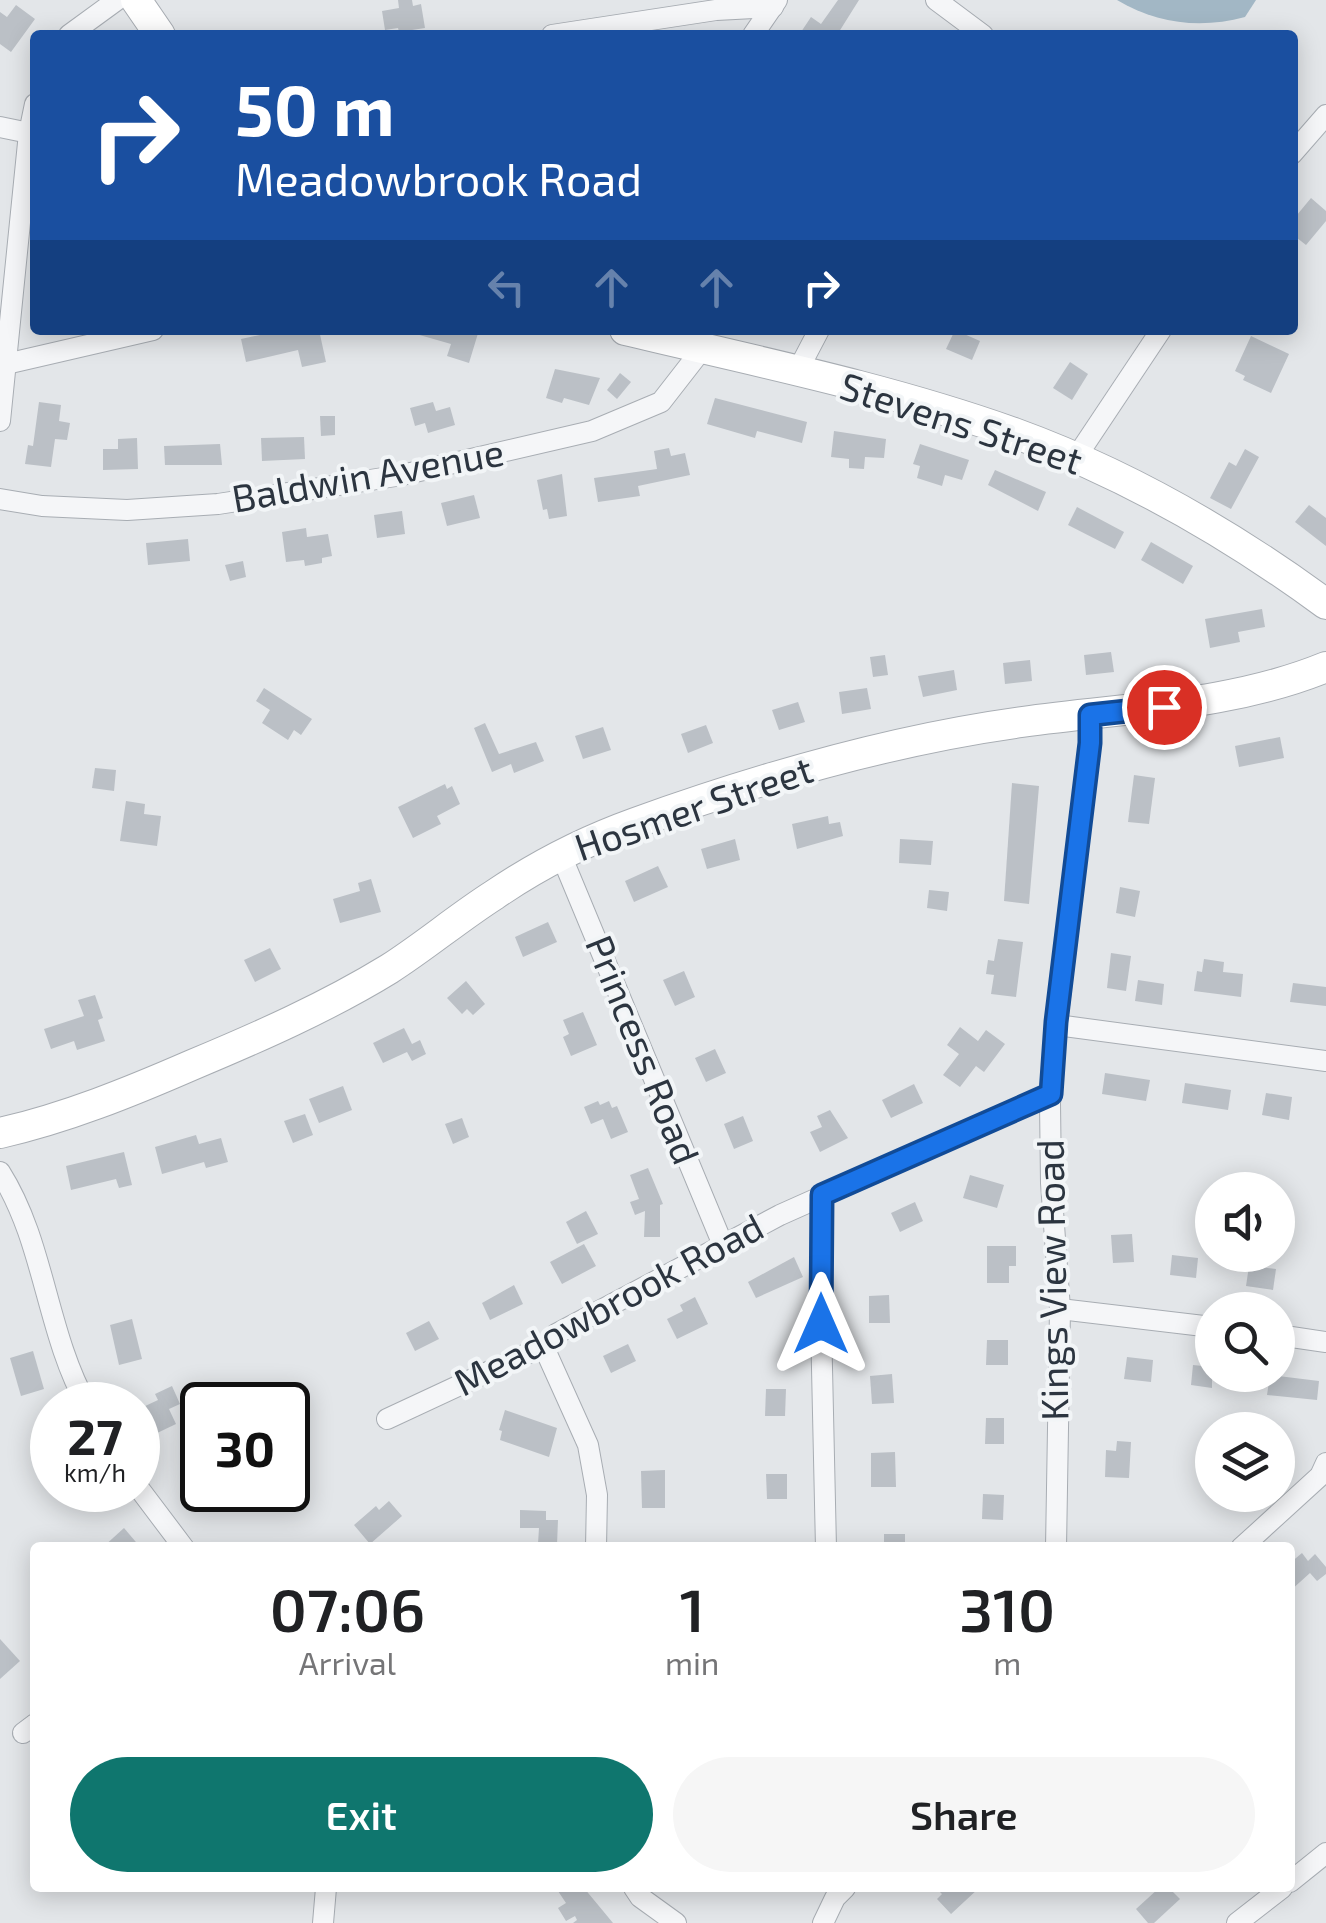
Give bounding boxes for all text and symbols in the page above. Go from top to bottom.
text: 50 m [235,66,395,150]
icon: right [70,70,200,200]
text: Meadowbrook Road [235,151,642,205]
icon: left [479,260,534,315]
icon: ahead [584,260,639,315]
icon: ahead [689,260,744,315]
icon: right [794,260,849,315]
street label: Stevens Street [835,361,1088,483]
street label: Baldwin Avenue [228,427,507,521]
pin [1122,665,1207,750]
icon: arrive [1137,680,1192,735]
street label: Hosmer Street [568,745,818,869]
street label: Princess Road [577,928,711,1170]
street label: Kings View Road [1026,1139,1076,1421]
map controls [1195,1172,1295,1512]
button: sound [1195,1172,1295,1272]
street label: Meadowbrook Road [446,1202,771,1404]
position arrow [769,1272,873,1376]
button: search [1195,1292,1295,1392]
speed limit sign: 30 [180,1382,310,1512]
text: 27 [67,1405,123,1465]
button: layers [1195,1412,1295,1512]
text: km/h [64,1457,126,1487]
text: 07:06 [270,1572,425,1644]
text: 1 [680,1572,705,1644]
text: 310 [959,1572,1055,1644]
text: Arrival [299,1643,396,1681]
text: min [665,1643,719,1681]
text: m [993,1643,1021,1681]
button: Exit [70,1757,653,1872]
button: Share [673,1757,1255,1872]

